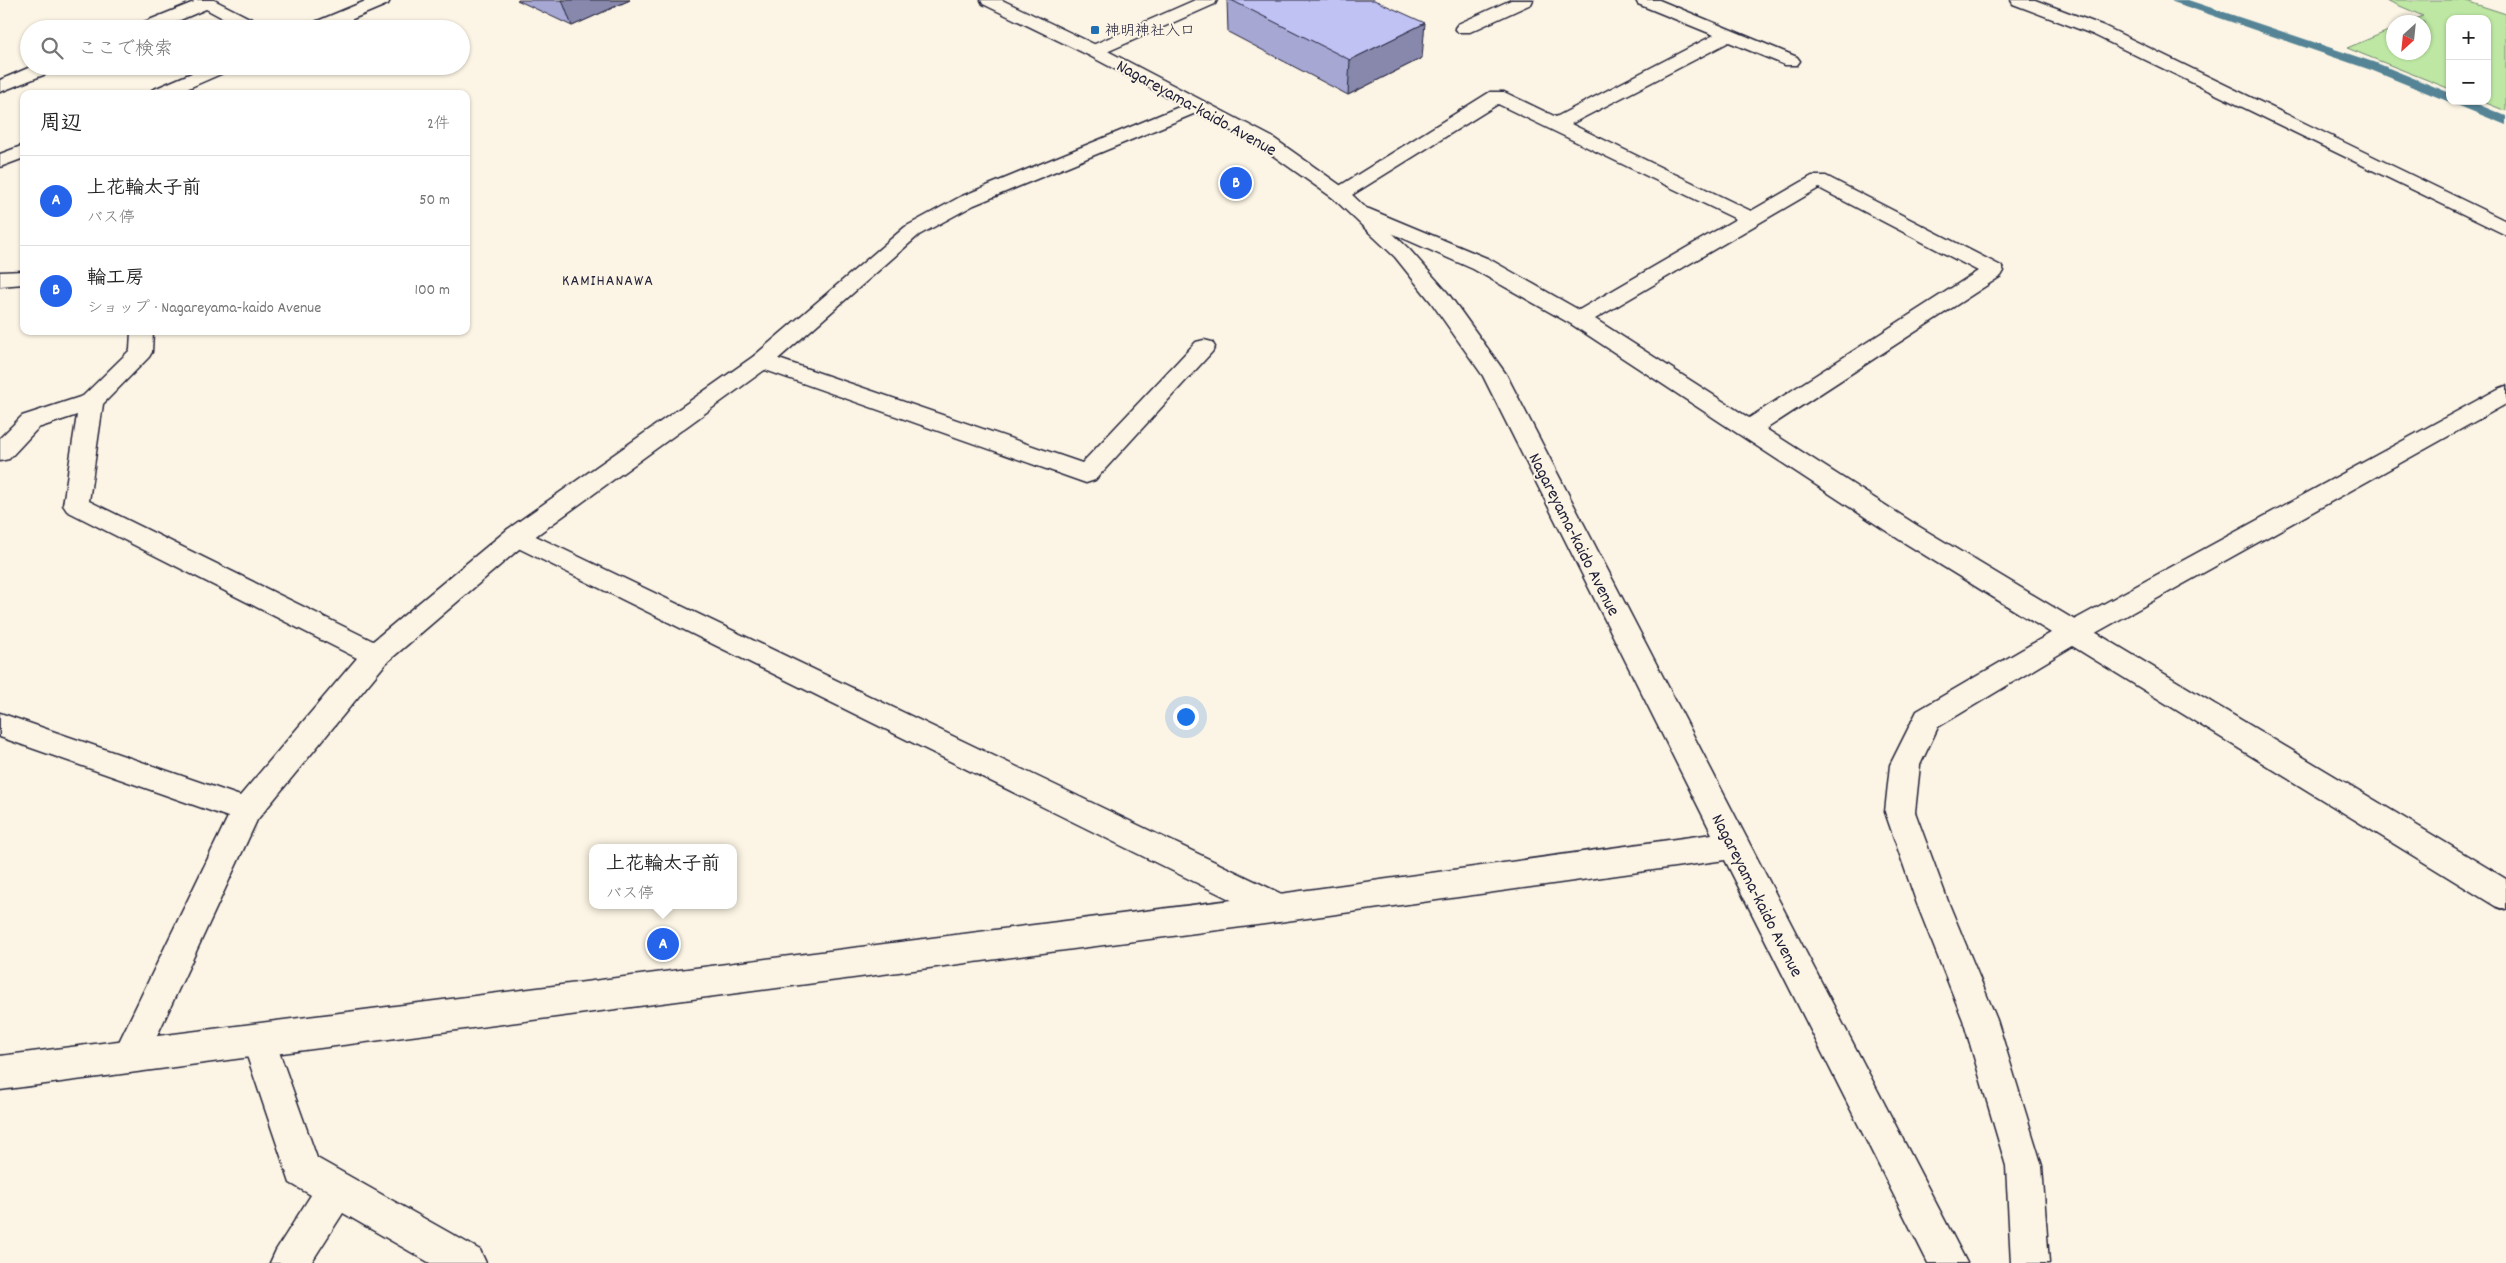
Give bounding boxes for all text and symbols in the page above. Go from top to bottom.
north arrow [2386,15,2431,60]
map controls [2446,15,2491,105]
button: + [2446,15,2491,60]
search box [20,20,470,75]
place label: 神明神社入口 [1105,21,1195,43]
marker: 神明神社入口 [1089,24,1101,36]
icon: search [38,34,66,62]
text: ここで検索 [78,37,173,64]
street label: Nagareyama-kaido Avenue [1111,55,1281,164]
button: − [2446,60,2491,105]
text: 周辺 [40,110,82,140]
text: 2件 [427,113,450,136]
pin: B [1220,164,1252,202]
text: 上花輪太子前 [87,176,201,203]
text: A [52,189,60,212]
text: 50 m [419,189,450,212]
text: バス停 [87,207,135,230]
text: 輪工房 [87,266,144,293]
district label: KAMIHANAWA [562,270,654,293]
text: B [52,279,60,302]
text: 100 m [414,279,450,302]
text: ショップ · Nagareyama-kaido Avenue [87,297,321,320]
street label: Nagareyama-kaido Avenue [1521,449,1625,621]
your location [1173,704,1199,730]
street label: Nagareyama-kaido Avenue [1704,810,1808,982]
popup [589,844,737,909]
text: 上花輪太子前 [606,852,720,879]
text: バス停 [606,883,654,906]
pin: A [647,925,679,963]

